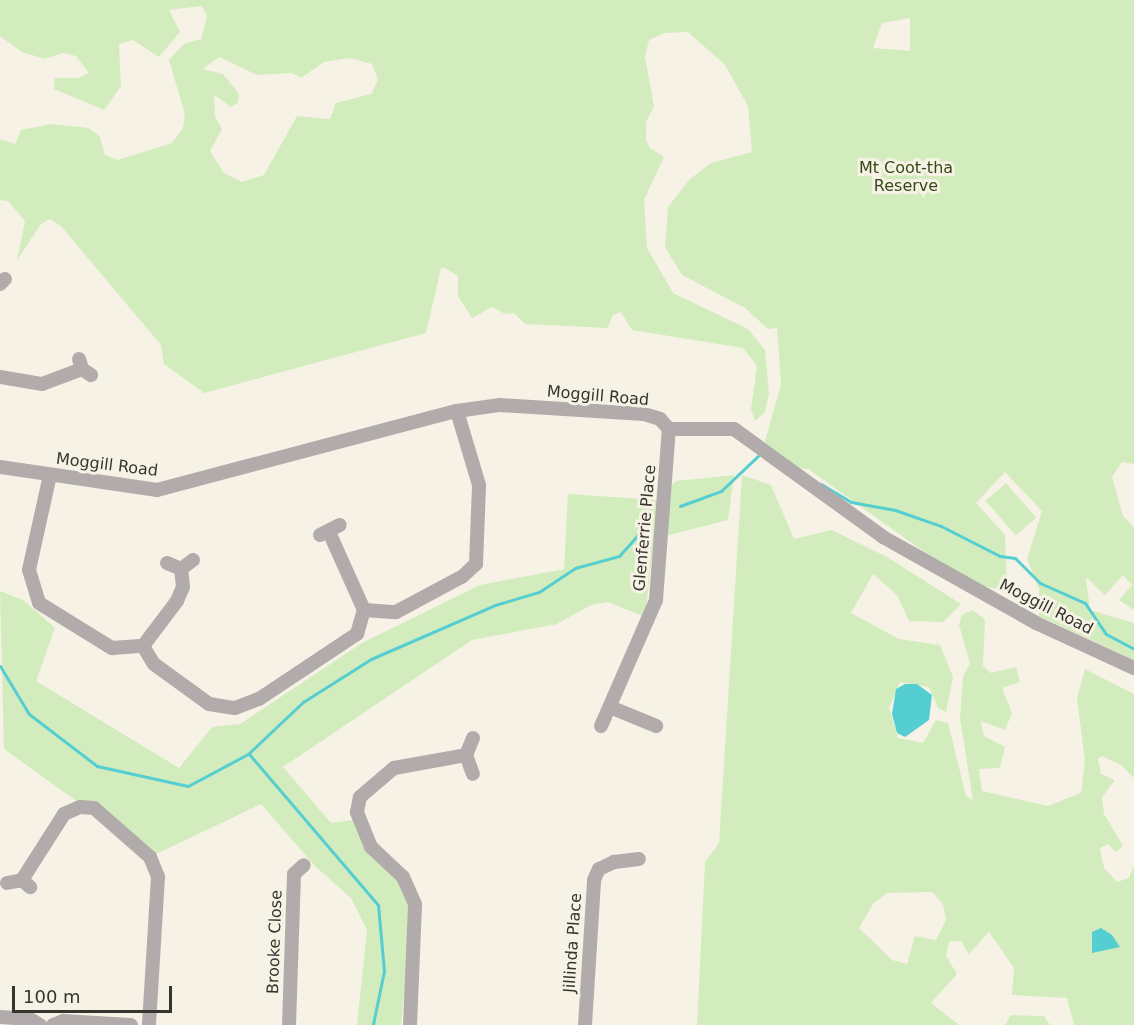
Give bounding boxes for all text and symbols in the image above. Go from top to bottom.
park label: Mt Coot-tha Reserve [859,158,953,196]
street label: Moggill Road [546,382,650,410]
street label: Moggill Road [55,449,159,481]
street label: Glenferrie Place [630,464,660,592]
street label: Moggill Road [996,575,1096,639]
street label: Brooke Close [264,890,286,994]
street label: Jillinda Place [560,892,586,994]
scale bar [15,974,176,1012]
text: 100 m [23,986,81,1007]

